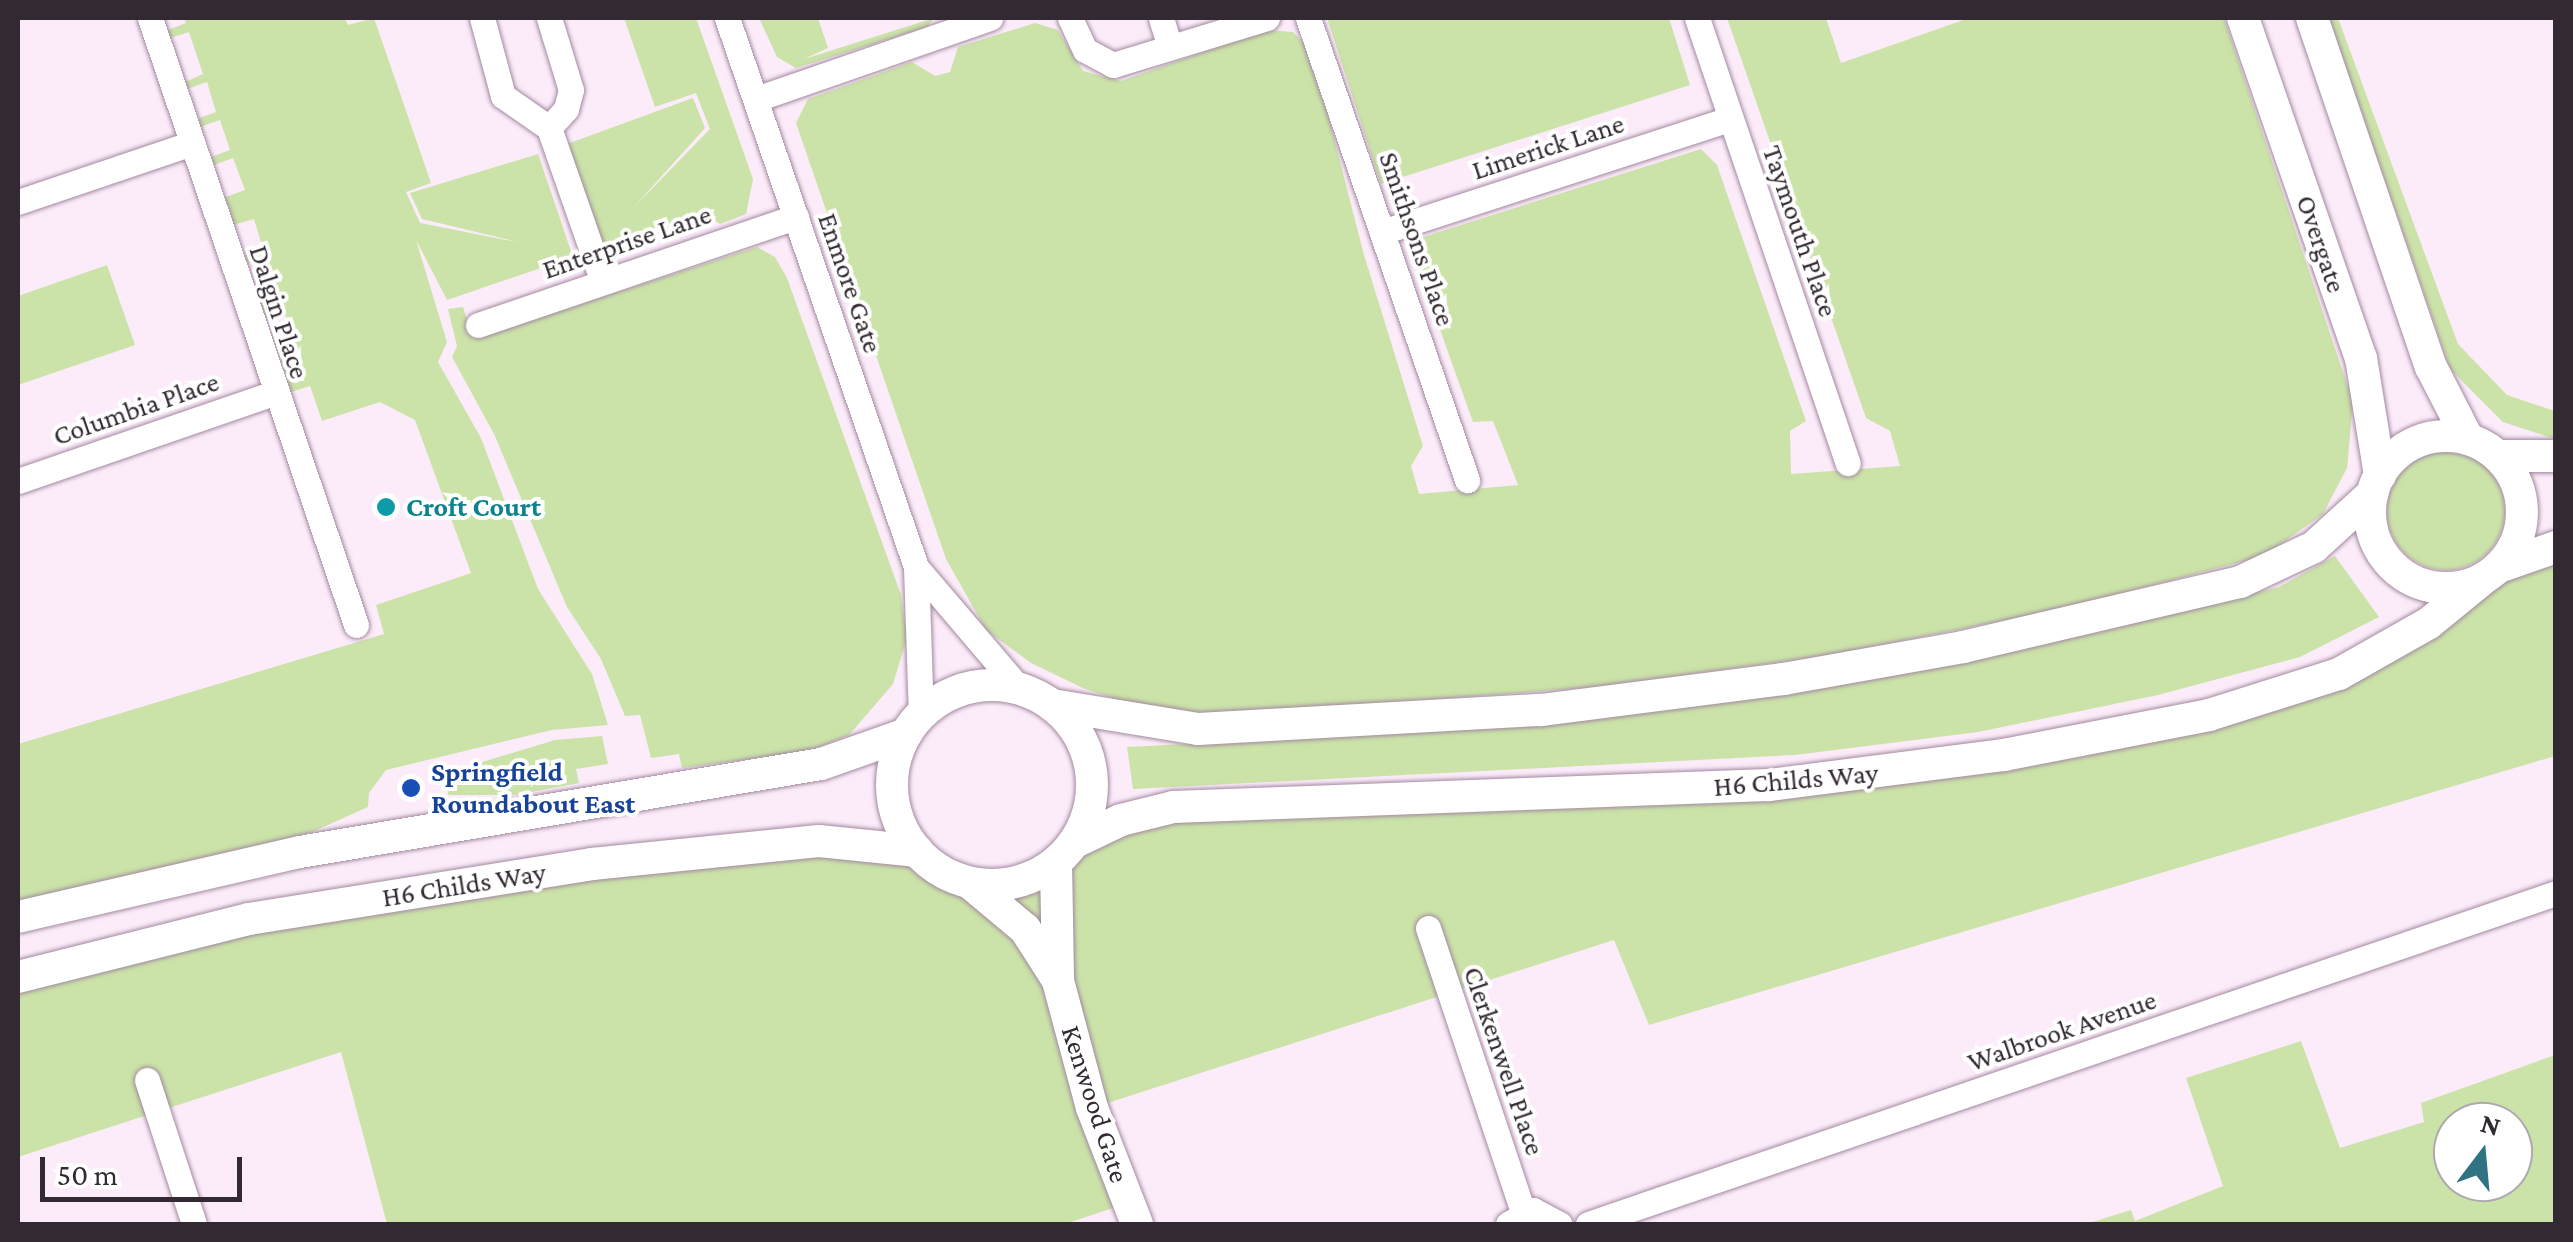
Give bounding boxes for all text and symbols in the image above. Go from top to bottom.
street label: Limerick Lane [1468,107,1628,187]
street label: Taymouth Place [1755,141,1845,321]
street label: Smithsons Place [1372,148,1462,330]
street label: Overgate [2289,191,2353,297]
street label: Enterprise Lane [538,197,716,287]
street label: Enmore Gate [810,209,890,357]
street label: Dalgin Place [242,241,316,383]
street label: Columbia Place [49,365,223,453]
place label: Croft Court [406,490,541,524]
marker: Croft Court [375,496,397,518]
place label: Springfield Roundabout East [431,755,635,821]
street label: H6 Childs Way [1712,756,1880,804]
marker: Springfield Roundabout East [400,777,422,799]
street label: H6 Childs Way [380,855,548,915]
street label: Clerkenwell Place [1456,962,1552,1160]
street label: Walbrook Avenue [1963,983,2161,1079]
street label: Kenwood Gate [1054,1021,1136,1187]
north arrow [2433,1102,2533,1202]
text: N [2477,1107,2504,1142]
scale bar [45,1137,248,1199]
text: 50 m [57,1158,118,1191]

